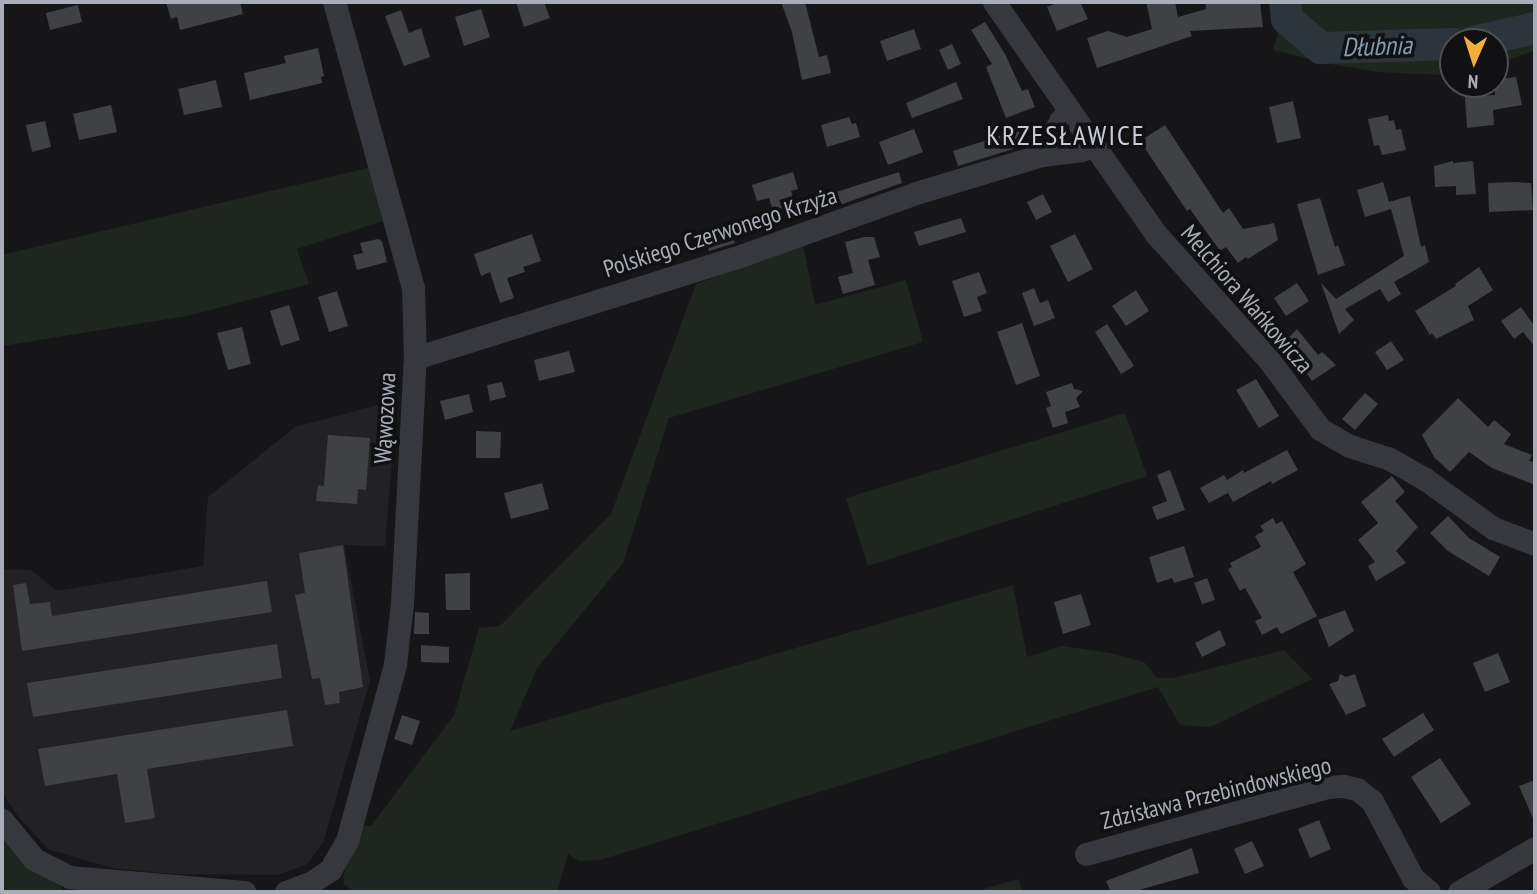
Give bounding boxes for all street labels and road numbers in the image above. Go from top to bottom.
street label: Polskiego Czerwonego Krzyża [600,181,840,283]
street label: Melchiora Wańkowicza [1175,219,1319,379]
street label: Wąwozowa [368,372,402,464]
street label: Zdzisława Przebindowskiego [1098,750,1334,836]

